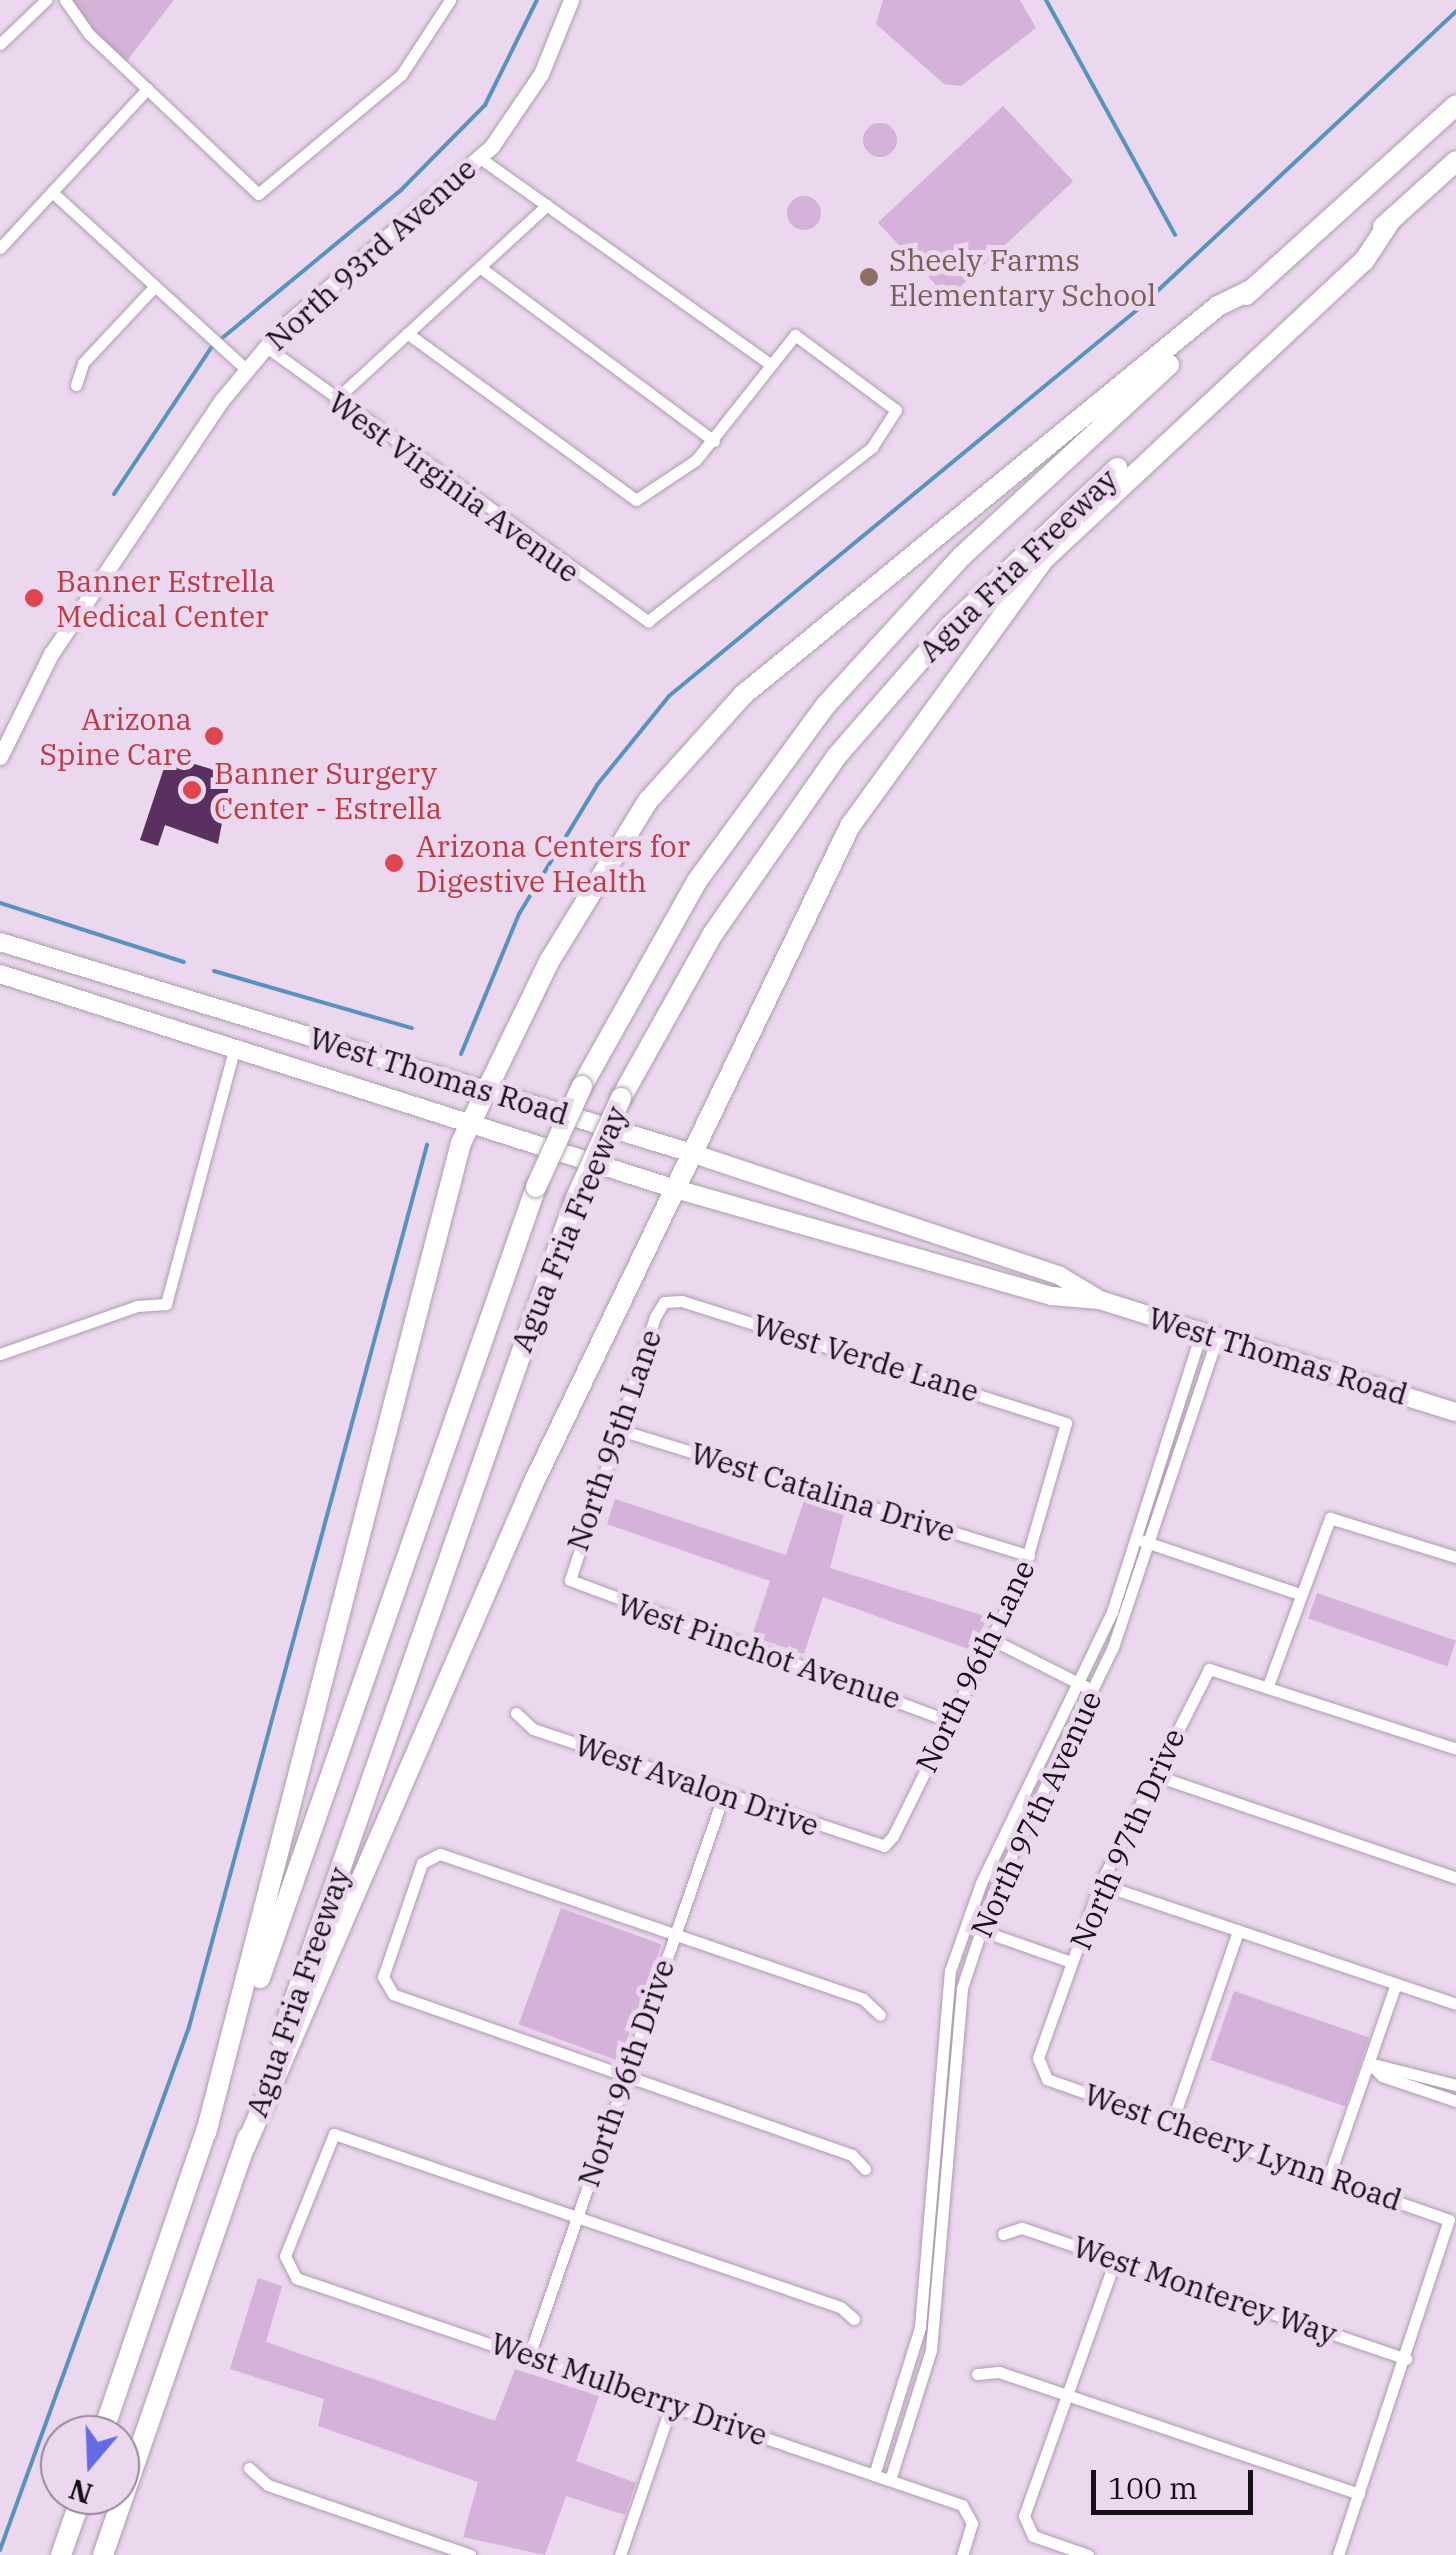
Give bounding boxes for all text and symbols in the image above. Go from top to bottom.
street label: North 93rd Avenue [259,150,483,358]
place label: Sheely Farms Elementary School [889,242,1156,312]
marker: Sheely Farms Elementary School [858,266,880,288]
street label: West Virginia Avenue [322,384,586,590]
street label: Agua Fria Freeway [911,461,1125,669]
place label: Banner Estrella Medical Center [56,563,275,634]
marker: Banner Estrella Medical Center [21,585,47,611]
place label: Arizona Spine Care [40,701,192,772]
marker: Arizona Spine Care [201,723,227,749]
place label: Banner Surgery Center - Estrella [214,755,442,826]
marker: Banner Surgery Center - Estrella [179,777,205,803]
place label: Arizona Centers for Digestive Health [416,828,690,898]
marker: Arizona Centers for Digestive Health [381,850,407,876]
street label: West Thomas Road [305,1019,573,1133]
street label: Agua Fria Freeway [503,1101,635,1357]
street label: West Thomas Road [1144,1299,1412,1413]
street label: West Verde Lane [749,1307,983,1409]
street label: North 95th Lane [559,1325,669,1555]
street label: West Catalina Drive [686,1435,960,1549]
street label: North 96th Lane [908,1554,1042,1778]
street label: West Pinchot Avenue [613,1586,905,1716]
street label: North 97th Avenue [963,1685,1109,1943]
street label: North 97th Drive [1062,1723,1192,1955]
street label: West Avalon Drive [570,1726,824,1844]
street label: Agua Fria Freeway [238,1862,358,2122]
street label: North 96th Drive [570,1955,682,2191]
street label: West Cheery Lynn Road [1080,2076,1406,2218]
street label: West Monterey Way [1069,2228,1341,2352]
street label: West Mulberry Drive [486,2325,772,2453]
north arrow [40,2415,140,2515]
scale bar [1096,2450,1258,2512]
text: 100 m [1108,2468,1198,2507]
text: N [64,2471,97,2513]

